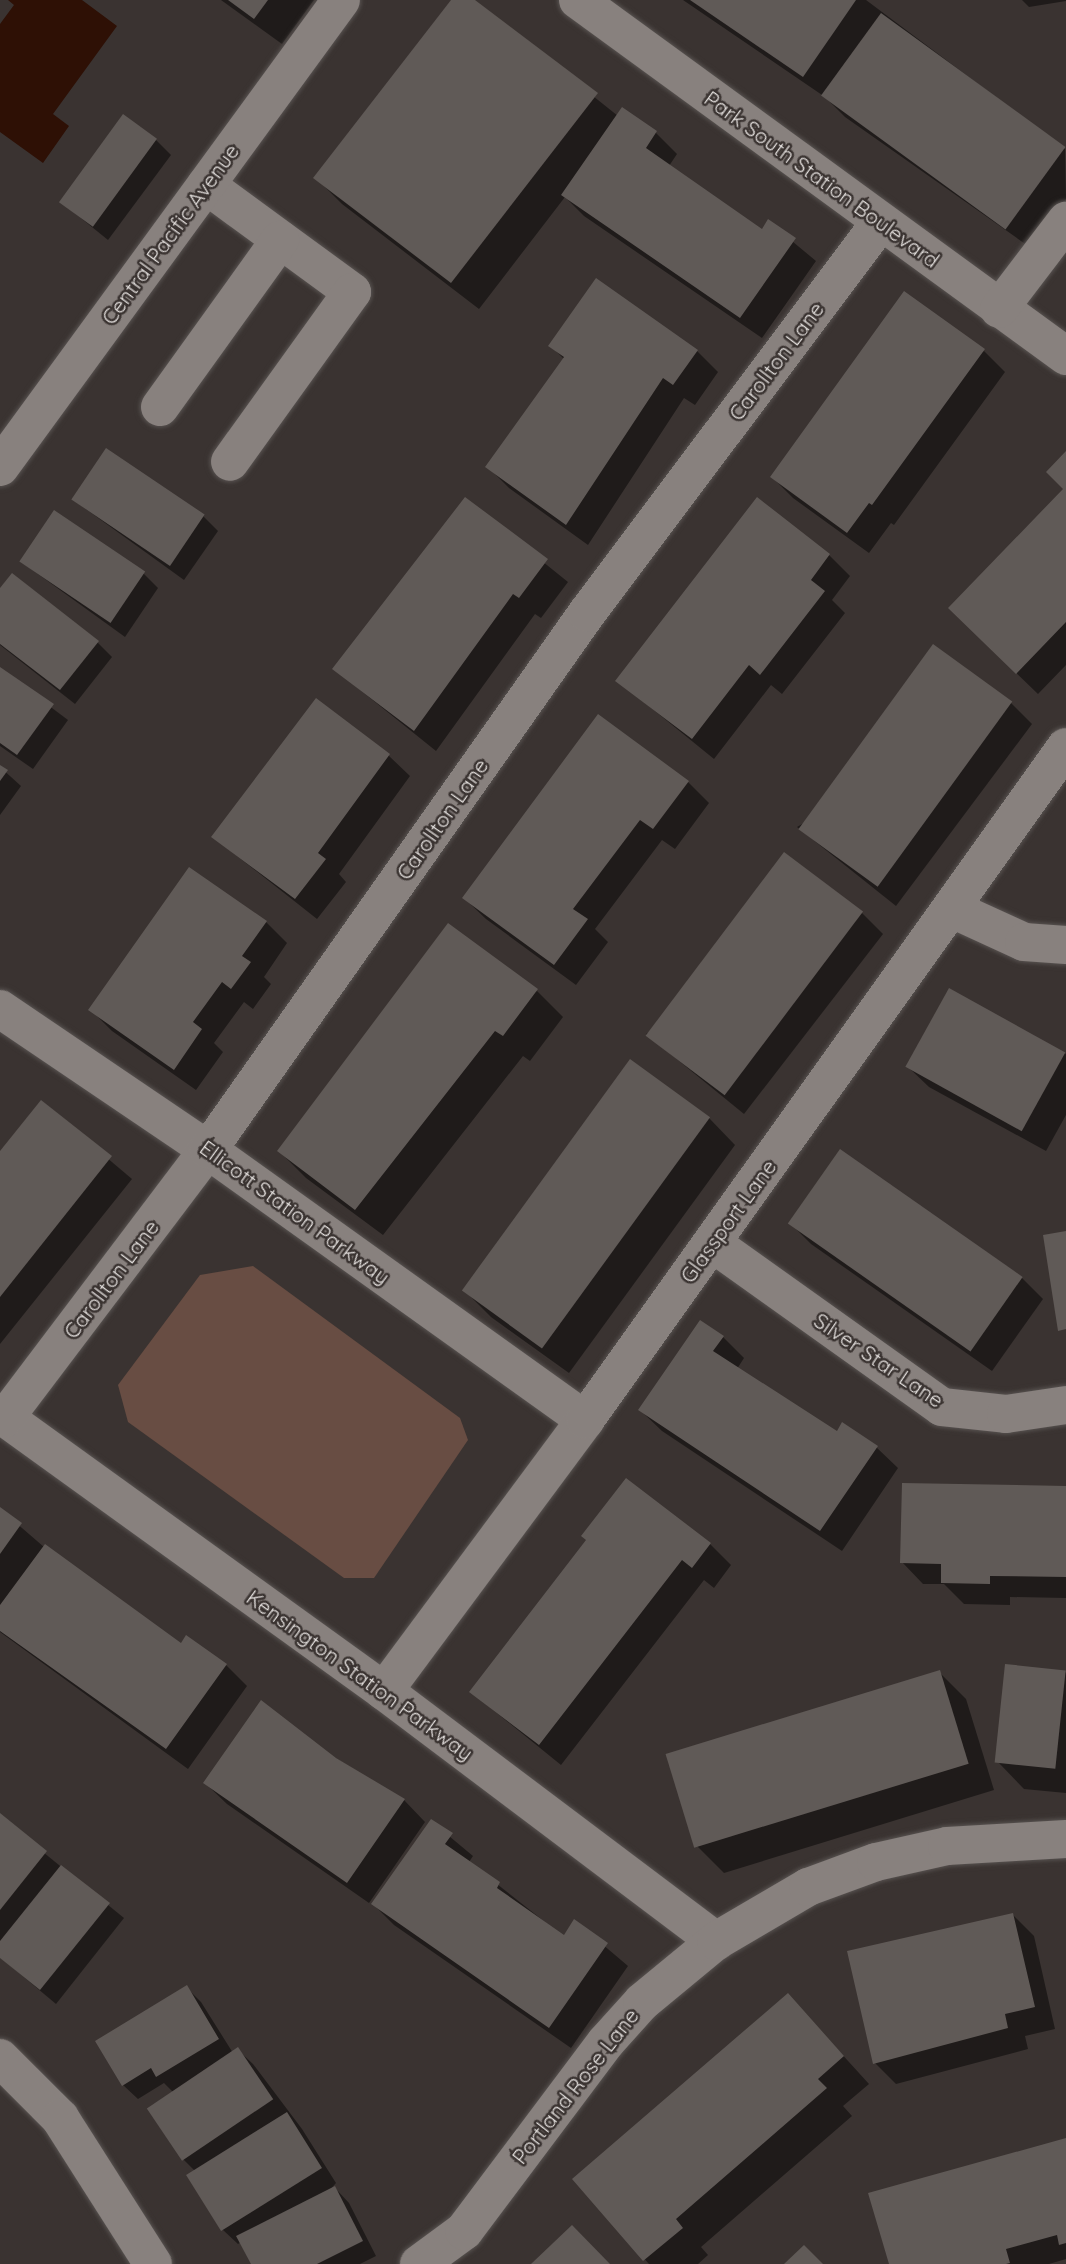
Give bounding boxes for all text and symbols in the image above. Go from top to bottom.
street label: Park South Station Boulevard [700,85,944,273]
street label: Central Pacific Avenue [96,139,244,329]
street label: Carollton Lane [723,297,829,425]
street label: Carollton Lane [391,754,493,884]
street label: Ellicott Station Parkway [195,1135,395,1289]
street label: Glassport Lane [675,1154,781,1288]
street label: Carollton Lane [58,1215,164,1343]
street label: Silver Star Lane [810,1307,948,1413]
street label: Kensington Station Parkway [242,1584,478,1766]
street label: Portland Rose Lane [506,2003,644,2169]

